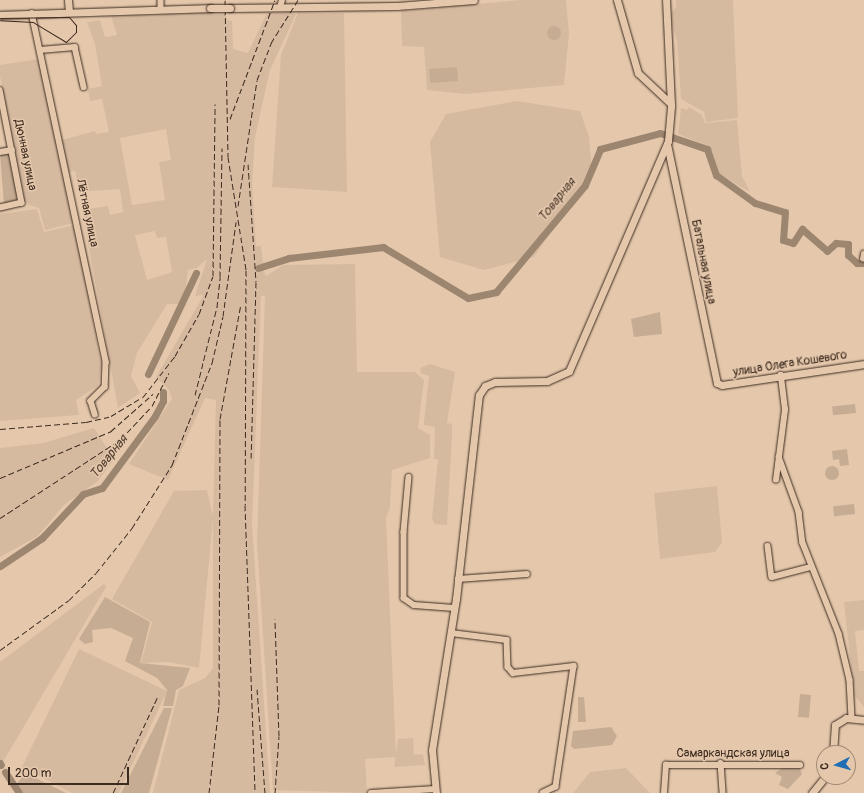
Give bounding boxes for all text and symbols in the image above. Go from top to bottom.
street label: Дюнная улица [10,118,40,192]
water label: Товарная [535,175,579,225]
street label: Лётная улица [73,178,101,248]
street label: Батальная улица [688,218,718,306]
street label: улица Олега Кошевого [732,348,848,380]
water label: Товарная [87,432,131,482]
north arrow [816,745,856,785]
street label: Самаркандская улица [676,747,790,761]
scale bar [10,759,131,785]
text: С [818,762,831,770]
text: 200 m [15,766,51,781]

